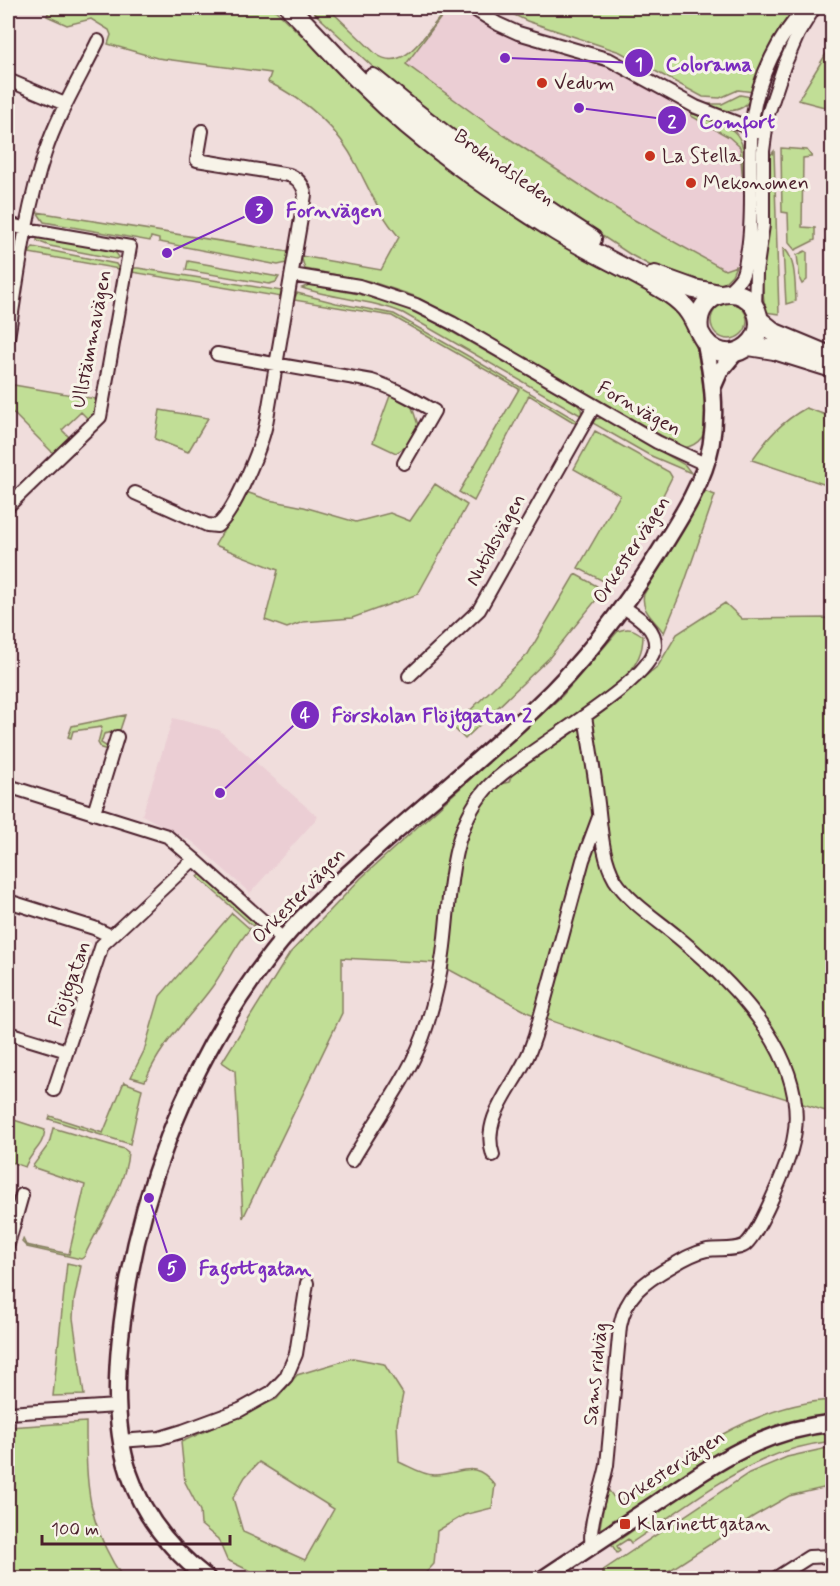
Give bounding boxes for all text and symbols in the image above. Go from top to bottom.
callout: Colorama [624,44,764,83]
text: Colorama [666,51,753,79]
text: 1 [635,53,643,77]
place label: Vedum [554,70,615,97]
marker: Vedum [535,76,549,90]
callout: Comfort [657,101,787,140]
text: Comfort [699,108,775,138]
text: 2 [668,110,677,134]
street label: Brokindsleden [448,123,560,213]
place label: La Stella [662,143,741,170]
marker: La Stella [643,149,657,163]
place label: Mekonomen [703,170,809,197]
marker: Mekonomen [684,176,698,190]
callout: Fornvägen [244,191,395,230]
text: Fornvägen [286,197,382,225]
text: 3 [255,199,264,223]
street label: Ullstämmavägen [65,268,119,410]
street label: Fornvägen [592,375,686,443]
street label: Nutidsvägen [460,489,532,591]
street label: Orkestervägen [587,491,677,609]
callout: Förskolan Flöjtgatan 2 [290,695,544,734]
text: Förskolan Flöjtgatan 2 [332,702,533,732]
text: 4 [300,704,311,728]
street label: Orkestervägen [246,842,352,950]
street label: Flöjtgatan [42,937,99,1031]
callout: Fagottgatan [157,1248,323,1287]
text: Fagottgatan [199,1255,312,1285]
text: 5 [167,1257,178,1281]
street label: Sams ridväg [577,1321,615,1427]
street label: Orkestervägen [612,1424,730,1514]
scale bar [42,1508,230,1546]
place label: Klarinettgatan [637,1511,770,1538]
marker: Klarinettgatan [618,1517,632,1531]
text: 100 m [51,1518,99,1542]

